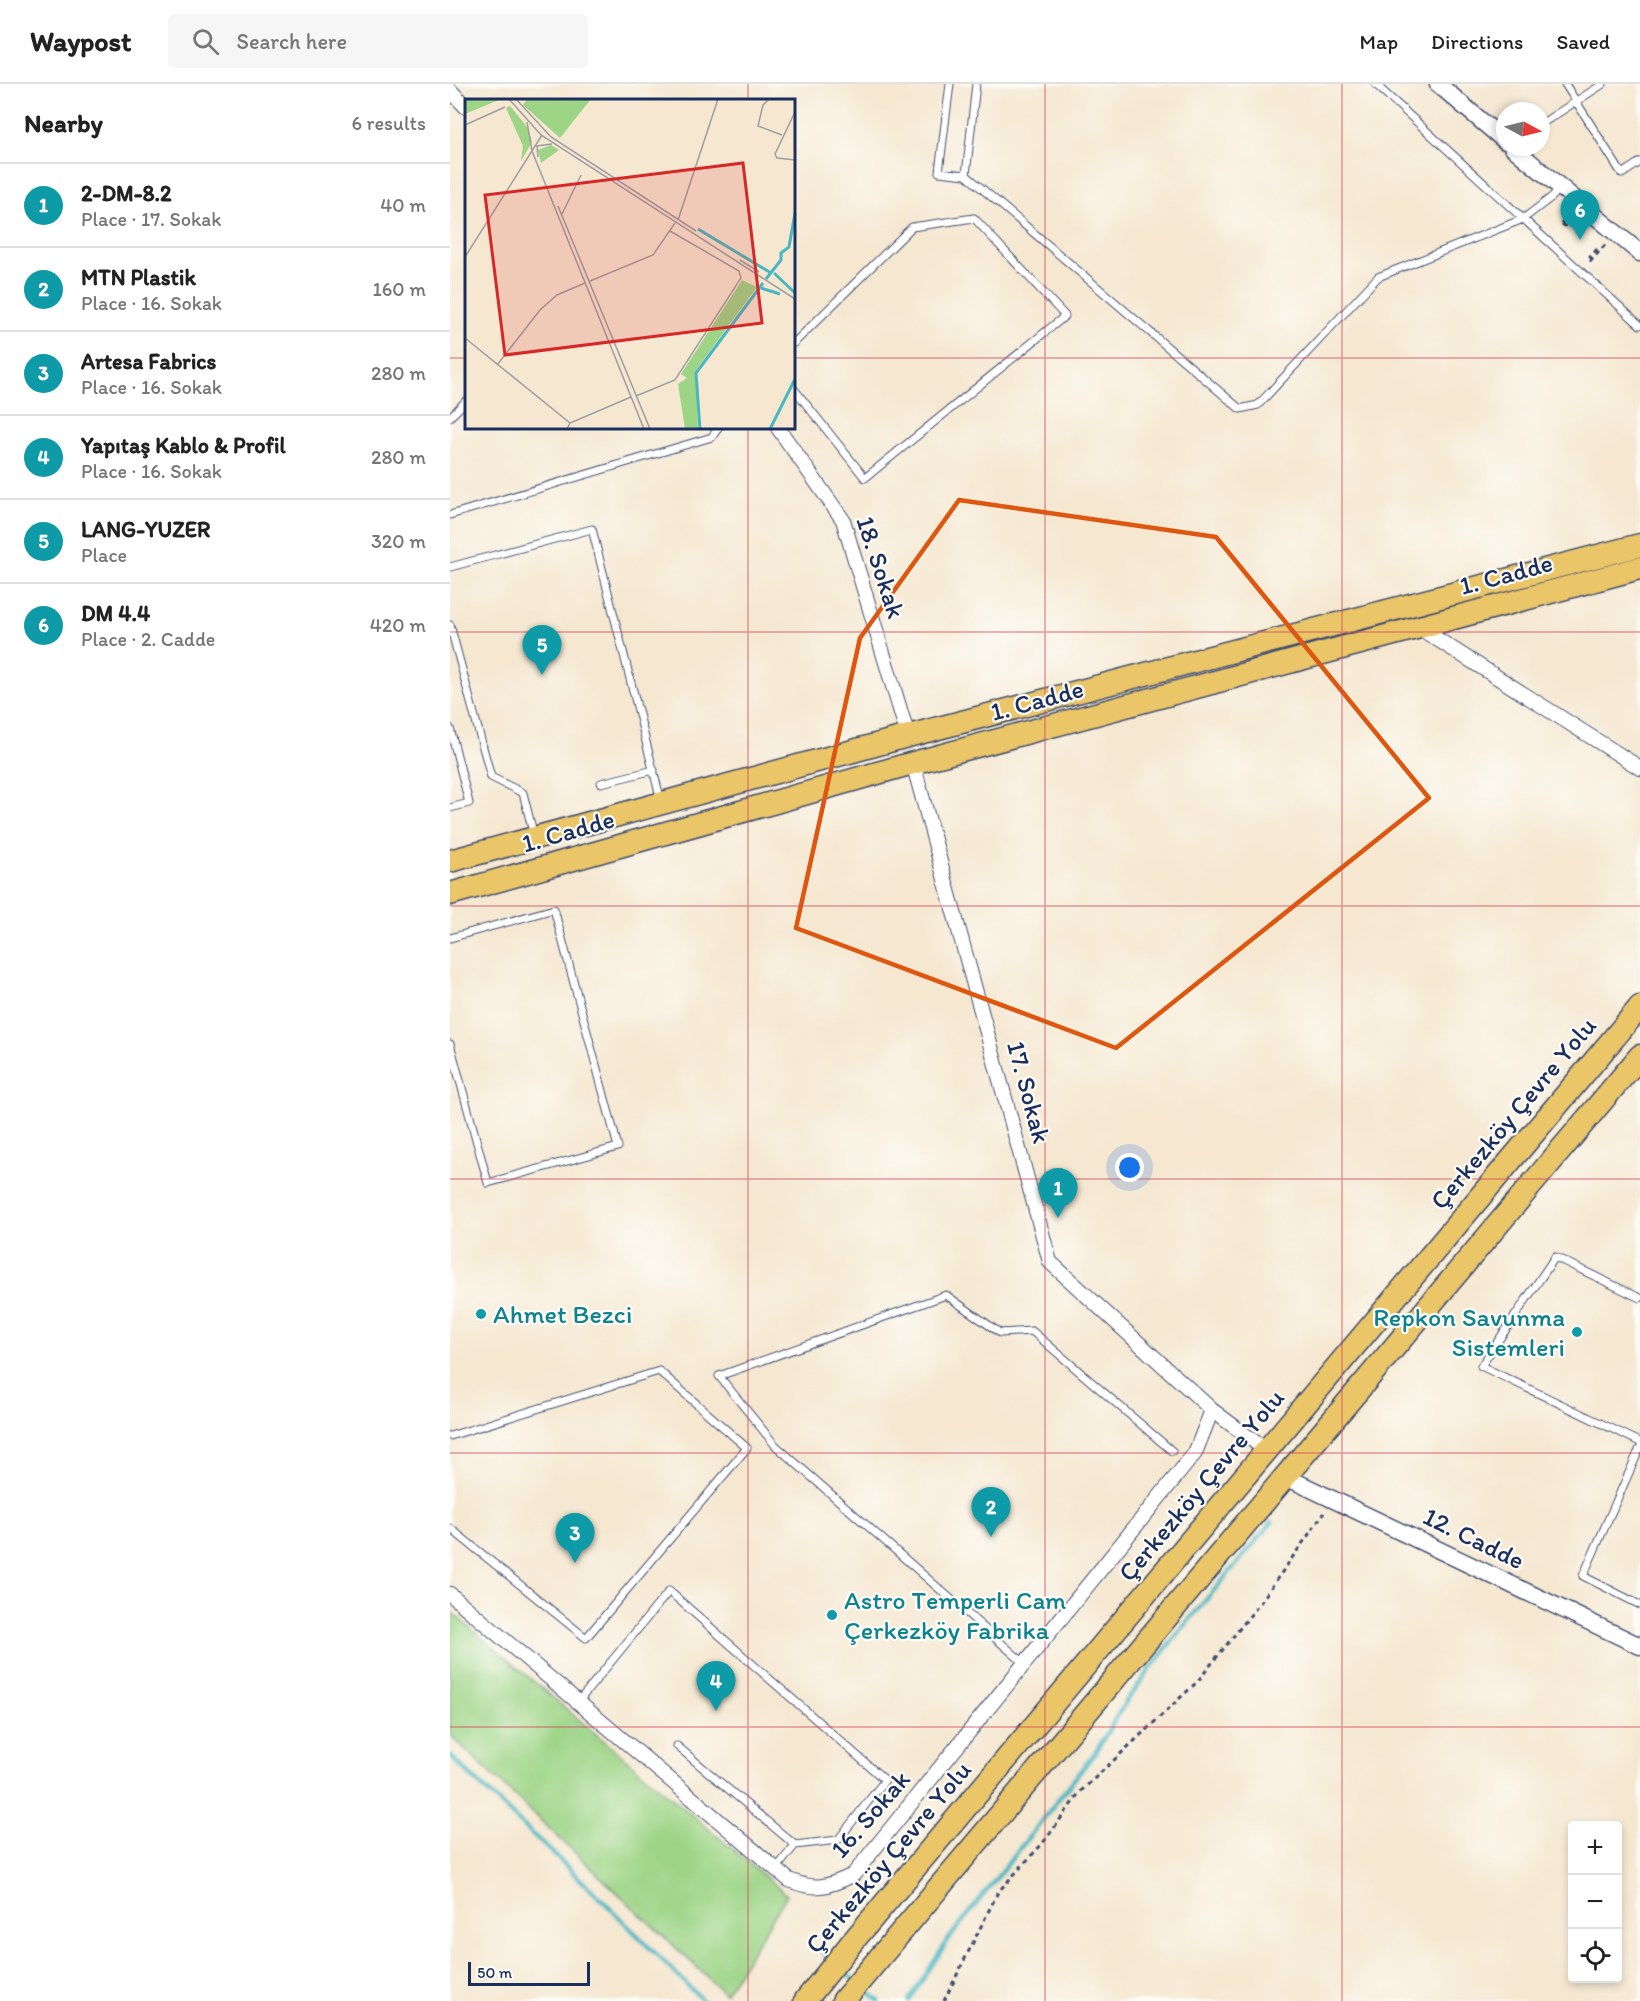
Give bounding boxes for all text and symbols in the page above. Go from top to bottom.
search box [168,14,588,68]
text: Waypost [30,24,132,58]
icon: search [189,25,222,58]
text: Search here [237,28,347,55]
text: Map [1360,29,1398,54]
text: Directions [1431,29,1523,54]
text: Saved [1556,29,1610,54]
inset map [465,99,795,429]
north arrow [1496,102,1550,156]
text: Nearby [24,107,103,139]
text: 6 results [352,111,426,135]
text: 2-DM-8.2 [81,180,172,207]
pin: 6 [1560,190,1600,240]
text: 1 [39,193,48,217]
text: 40 m [380,193,426,217]
text: Place · 17. Sokak [81,207,221,231]
text: MTN Plastik [81,264,196,291]
text: 2 [38,277,49,301]
text: 160 m [373,277,426,301]
text: Place · 16. Sokak [81,291,222,315]
text: Artesa Fabrics [81,348,216,375]
text: 3 [38,361,49,385]
text: 280 m [371,361,426,385]
text: Place · 16. Sokak [81,375,222,399]
text: Yapıtaş Kablo & Profil [81,432,286,459]
text: 4 [37,445,50,469]
text: 280 m [371,445,426,469]
text: Place · 16. Sokak [81,459,222,483]
street label: 18. Sokak [849,512,913,622]
text: LANG-YUZER [81,516,210,543]
text: 5 [38,529,49,553]
text: 320 m [371,529,426,553]
text: Place [81,543,127,567]
street label: 1. Cadde [1456,546,1556,602]
text: DM 4.4 [81,600,150,627]
text: 6 [38,613,49,637]
text: 420 m [370,613,426,637]
pin: 5 [522,626,562,675]
text: Place · 2. Cadde [81,627,215,651]
street label: 1. Cadde [987,672,1087,728]
street label: 1. Cadde [518,803,618,859]
street label: Çerkezköy Çevre Yolu [1423,1010,1603,1216]
street label: 17. Sokak [1000,1037,1058,1147]
your location [1115,1153,1144,1182]
pin: 1 [1038,1168,1078,1218]
place label: Ahmet Bezci [493,1298,632,1330]
place label: Repkon Savunma Sistemleri [1373,1301,1565,1363]
marker: Ahmet Bezci [474,1307,488,1321]
marker: Repkon Savunma Sistemleri [1570,1325,1584,1339]
street label: Çerkezköy Çevre Yolu [1111,1382,1291,1588]
pin: 2 [972,1488,1010,1537]
street label: 12. Cadde [1418,1500,1530,1576]
pin: 3 [556,1514,594,1563]
place label: Astro Temperli Cam Çerkezköy Fabrika [844,1584,1066,1646]
marker: Astro Temperli Cam Çerkezköy Fabrika [825,1608,839,1622]
pin: 4 [696,1662,736,1711]
street label: Çerkezköy Çevre Yolu [798,1754,978,1960]
street label: 16. Sokak [823,1764,917,1864]
map controls [1568,1821,1622,1983]
button: + [1568,1821,1622,1875]
button: − [1568,1875,1622,1929]
button: locate [1568,1929,1622,1983]
scale bar [468,1959,590,1986]
text: 50 m [477,1963,512,1982]

